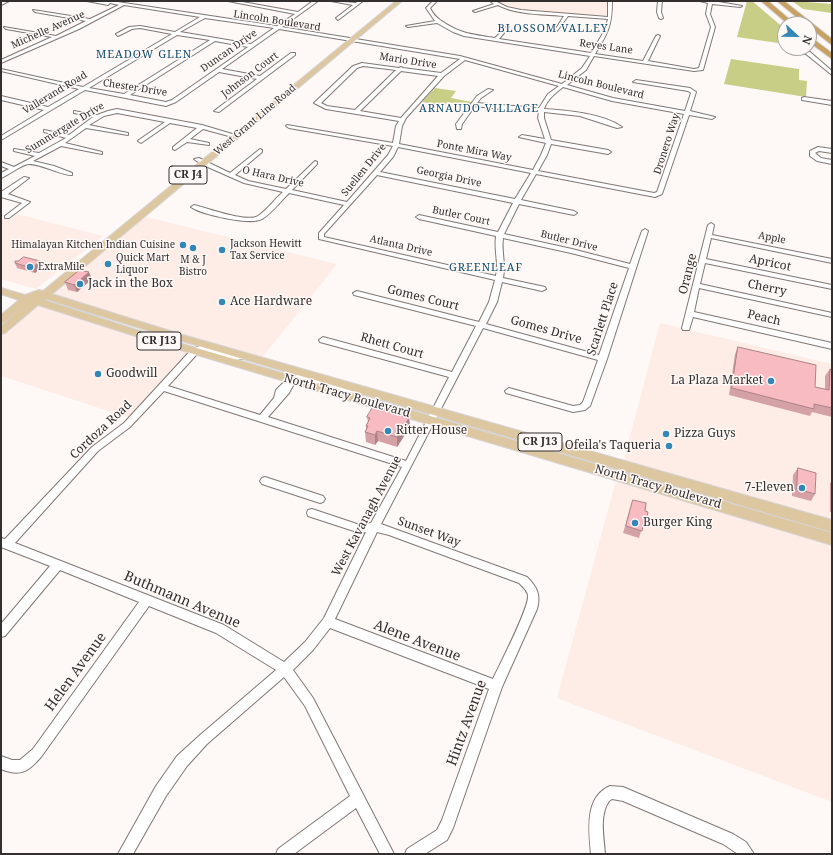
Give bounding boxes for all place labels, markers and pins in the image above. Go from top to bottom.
place label: Jackson Hewitt Tax Service [230,238,301,262]
place label: Himalayan Kitchen Indian Cuisine [11,239,175,251]
marker: Himalayan Kitchen Indian Cuisine [178,240,188,250]
marker: M & J Bistro [188,243,198,253]
marker: Jackson Hewitt Tax Service [217,245,227,255]
place label: Quick Mart Liquor [116,252,170,276]
place label: M & J Bistro [179,254,207,278]
marker: Quick Mart Liquor [103,259,113,269]
place label: ExtraMile [38,261,85,273]
marker: ExtraMile [25,262,35,272]
place label: Jack in the Box [88,277,173,291]
marker: Jack in the Box [75,279,85,289]
place label: Ace Hardware [230,295,312,309]
marker: Ace Hardware [217,297,227,307]
place label: Goodwill [106,367,157,381]
marker: Goodwill [93,369,103,379]
place label: La Plaza Market [671,374,763,388]
marker: La Plaza Market [766,376,776,386]
place label: Ritter House [396,424,467,438]
marker: Ritter House [383,426,393,436]
place label: Pizza Guys [674,427,736,441]
marker: Pizza Guys [661,429,671,439]
place label: Ofeila's Taqueria [565,439,661,453]
marker: Ofeila's Taqueria [664,441,674,451]
place label: 7-Eleven [745,481,794,495]
marker: 7-Eleven [797,483,807,493]
place label: Burger King [643,516,712,530]
marker: Burger King [630,518,640,528]

